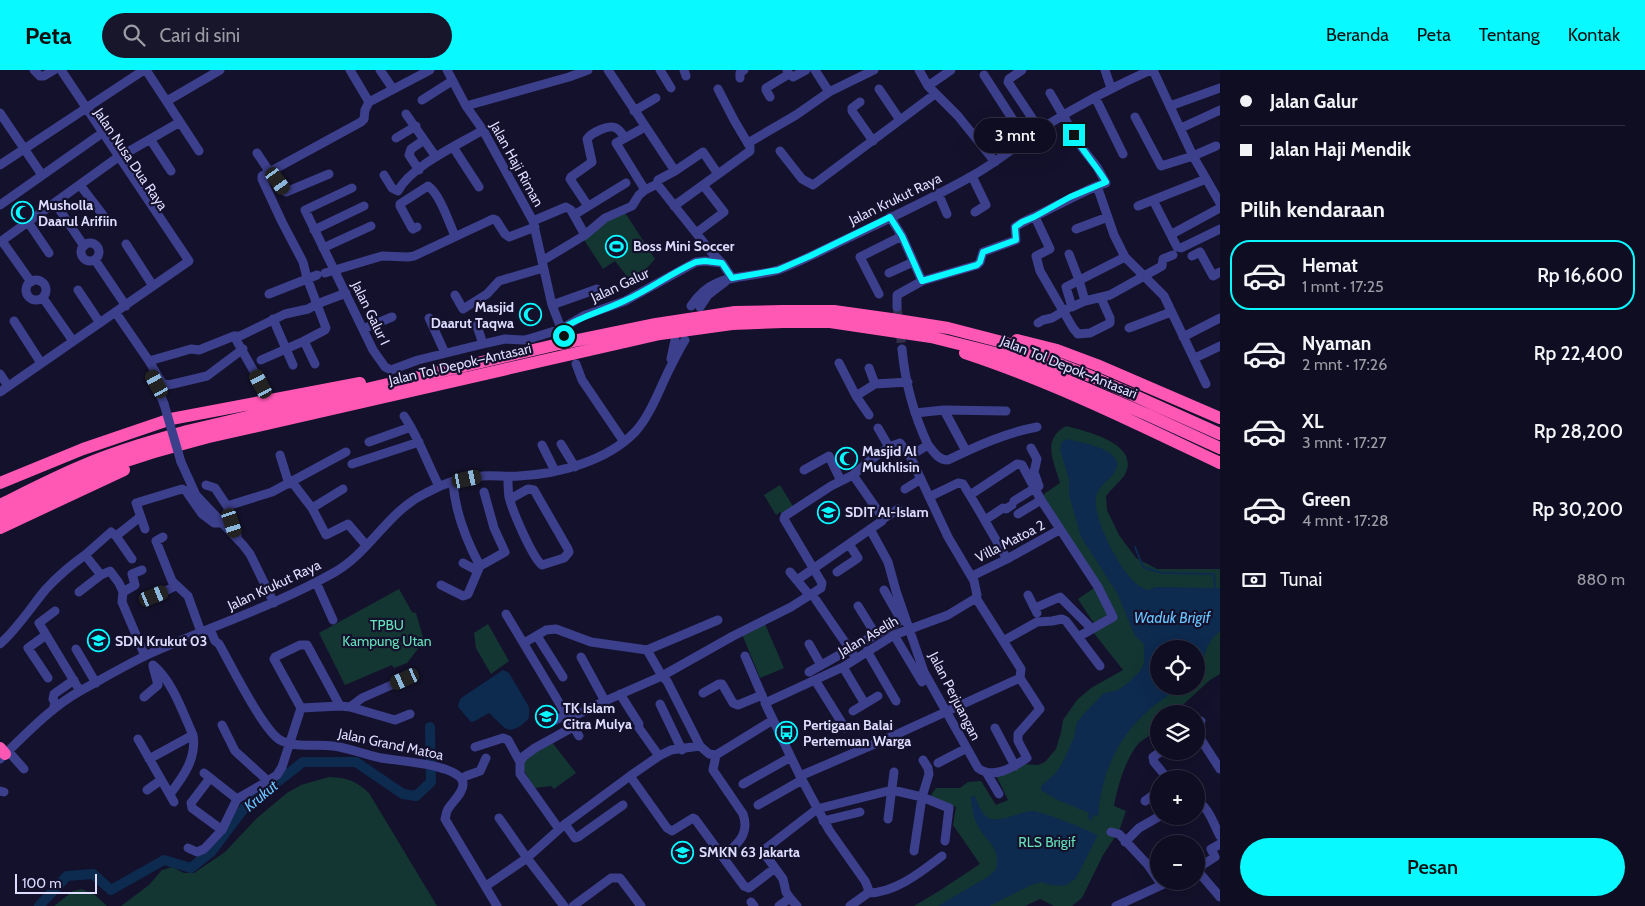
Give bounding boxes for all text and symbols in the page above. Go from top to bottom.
search box [102,13,452,58]
text: Peta [25,21,72,50]
icon: search [120,21,148,49]
text: Cari di sini [160,24,240,47]
text: Beranda [1326,24,1389,46]
text: Peta [1417,24,1451,46]
text: Tentang [1479,24,1540,46]
text: Kontak [1568,24,1620,46]
text: Jalan Galur [1270,90,1358,113]
street label: Jalan Nusa Dua Raya [90,104,172,214]
street label: Jalan Haji Riman [486,117,548,210]
callout: 3 mnt [974,118,1056,152]
route end [1063,124,1085,146]
text: 3 mnt [995,126,1035,145]
text: Jalan Haji Mendik [1270,138,1411,161]
car [263,164,292,198]
street label: Jalan Krukut Raya [845,169,945,230]
place label: Musholla Daarul Arifiin [38,196,117,230]
text: Pilih kendaraan [1240,196,1385,223]
mosque icon: Musholla Daarul Arifiin [10,201,34,225]
sports icon: Boss Mini Soccer [605,234,629,258]
place label: Boss Mini Soccer [633,237,735,255]
icon: car [1242,253,1287,298]
text: Hemat [1302,254,1358,277]
street label: Jalan Galur [587,263,653,307]
text: Rp 16,600 [1537,264,1623,287]
street label: Jalan Galur I [347,277,394,348]
text: 1 mnt · 17:25 [1302,277,1384,296]
place label: Masjid Daarut Taqwa [431,298,514,332]
mosque icon: Masjid Daarut Taqwa [518,303,542,327]
route start [553,325,575,347]
street label: Jalan Tol Depok–Antasari [997,331,1140,403]
icon: car [1242,331,1287,376]
text: Nyaman [1302,332,1371,355]
street label: Jalan Tol Depok–Antasari [386,339,533,389]
text: Rp 22,400 [1534,342,1623,365]
text: 2 mnt · 17:26 [1302,355,1387,374]
car [143,367,170,401]
car [247,367,274,401]
icon: car [1242,409,1287,454]
text: XL [1302,410,1323,433]
text: Rp 28,200 [1534,420,1623,443]
text: 3 mnt · 17:27 [1302,433,1387,452]
place label: Masjid Al Mukhlisin [862,442,920,476]
mosque icon: Masjid Al Mukhlisin [834,447,858,471]
car [450,469,483,489]
icon: car [1242,487,1287,532]
text: Green [1302,488,1351,511]
text: Rp 30,200 [1532,498,1623,521]
school or university icon: SDIT Al-Islam [817,500,841,524]
place label: SDIT Al-Islam [845,503,929,521]
car [220,506,243,540]
text: 4 mnt · 17:28 [1302,511,1389,530]
street label: Villa Matoa 2 [972,516,1048,566]
street label: Jalan Krukut Raya [224,555,324,615]
icon: cash [1240,566,1268,594]
text: Tunai [1280,568,1322,591]
text: 880 m [1577,570,1625,589]
car [137,583,170,609]
water label: Waduk Brigif [1134,609,1212,627]
street label: Jalan Aselih [834,612,901,661]
park label: TPBU Kampung Utan [342,616,432,650]
school or university icon: SDN Krukut 03 [87,629,111,653]
place label: SDN Krukut 03 [115,632,207,650]
map controls [1150,640,1205,890]
button: locate [1150,640,1205,695]
street label: Jalan Perjuangan [925,648,985,743]
car [388,666,421,692]
place label: TK Islam Citra Mulya [563,699,632,733]
school or university icon: TK Islam Citra Mulya [535,704,559,728]
button: layers [1150,705,1205,760]
place label: Pertigaan Balai Pertemuan Warga [803,716,911,750]
bus stop icon: Pertigaan Balai Pertemuan Warga [775,721,799,745]
street label: Jalan Grand Matoa [336,724,446,764]
button: + [1150,770,1205,825]
water label: Krukut [240,776,282,815]
park label: RLS Brigif [1018,833,1076,851]
button: − [1150,835,1205,890]
button: Pesan [1240,838,1625,896]
school or university icon: SMKN 63 Jakarta [671,840,695,864]
place label: SMKN 63 Jakarta [699,843,800,861]
scale bar [15,871,98,894]
text: 100 m [22,874,62,892]

